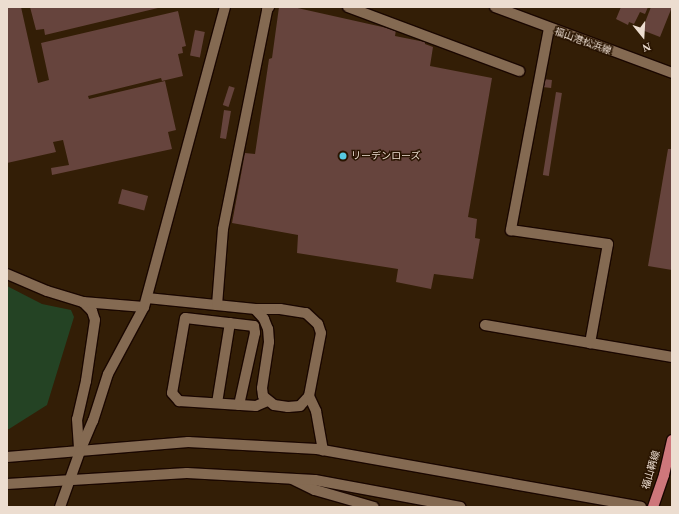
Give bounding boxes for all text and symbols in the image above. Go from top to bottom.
north arrow [623,16,663,56]
street label: 福山港松浜線 [553,25,613,57]
text: N [641,40,652,54]
place label: リーデンローズ [351,150,421,162]
marker: リーデンローズ [338,151,348,161]
street label: 福山鞆線 [640,449,662,491]

